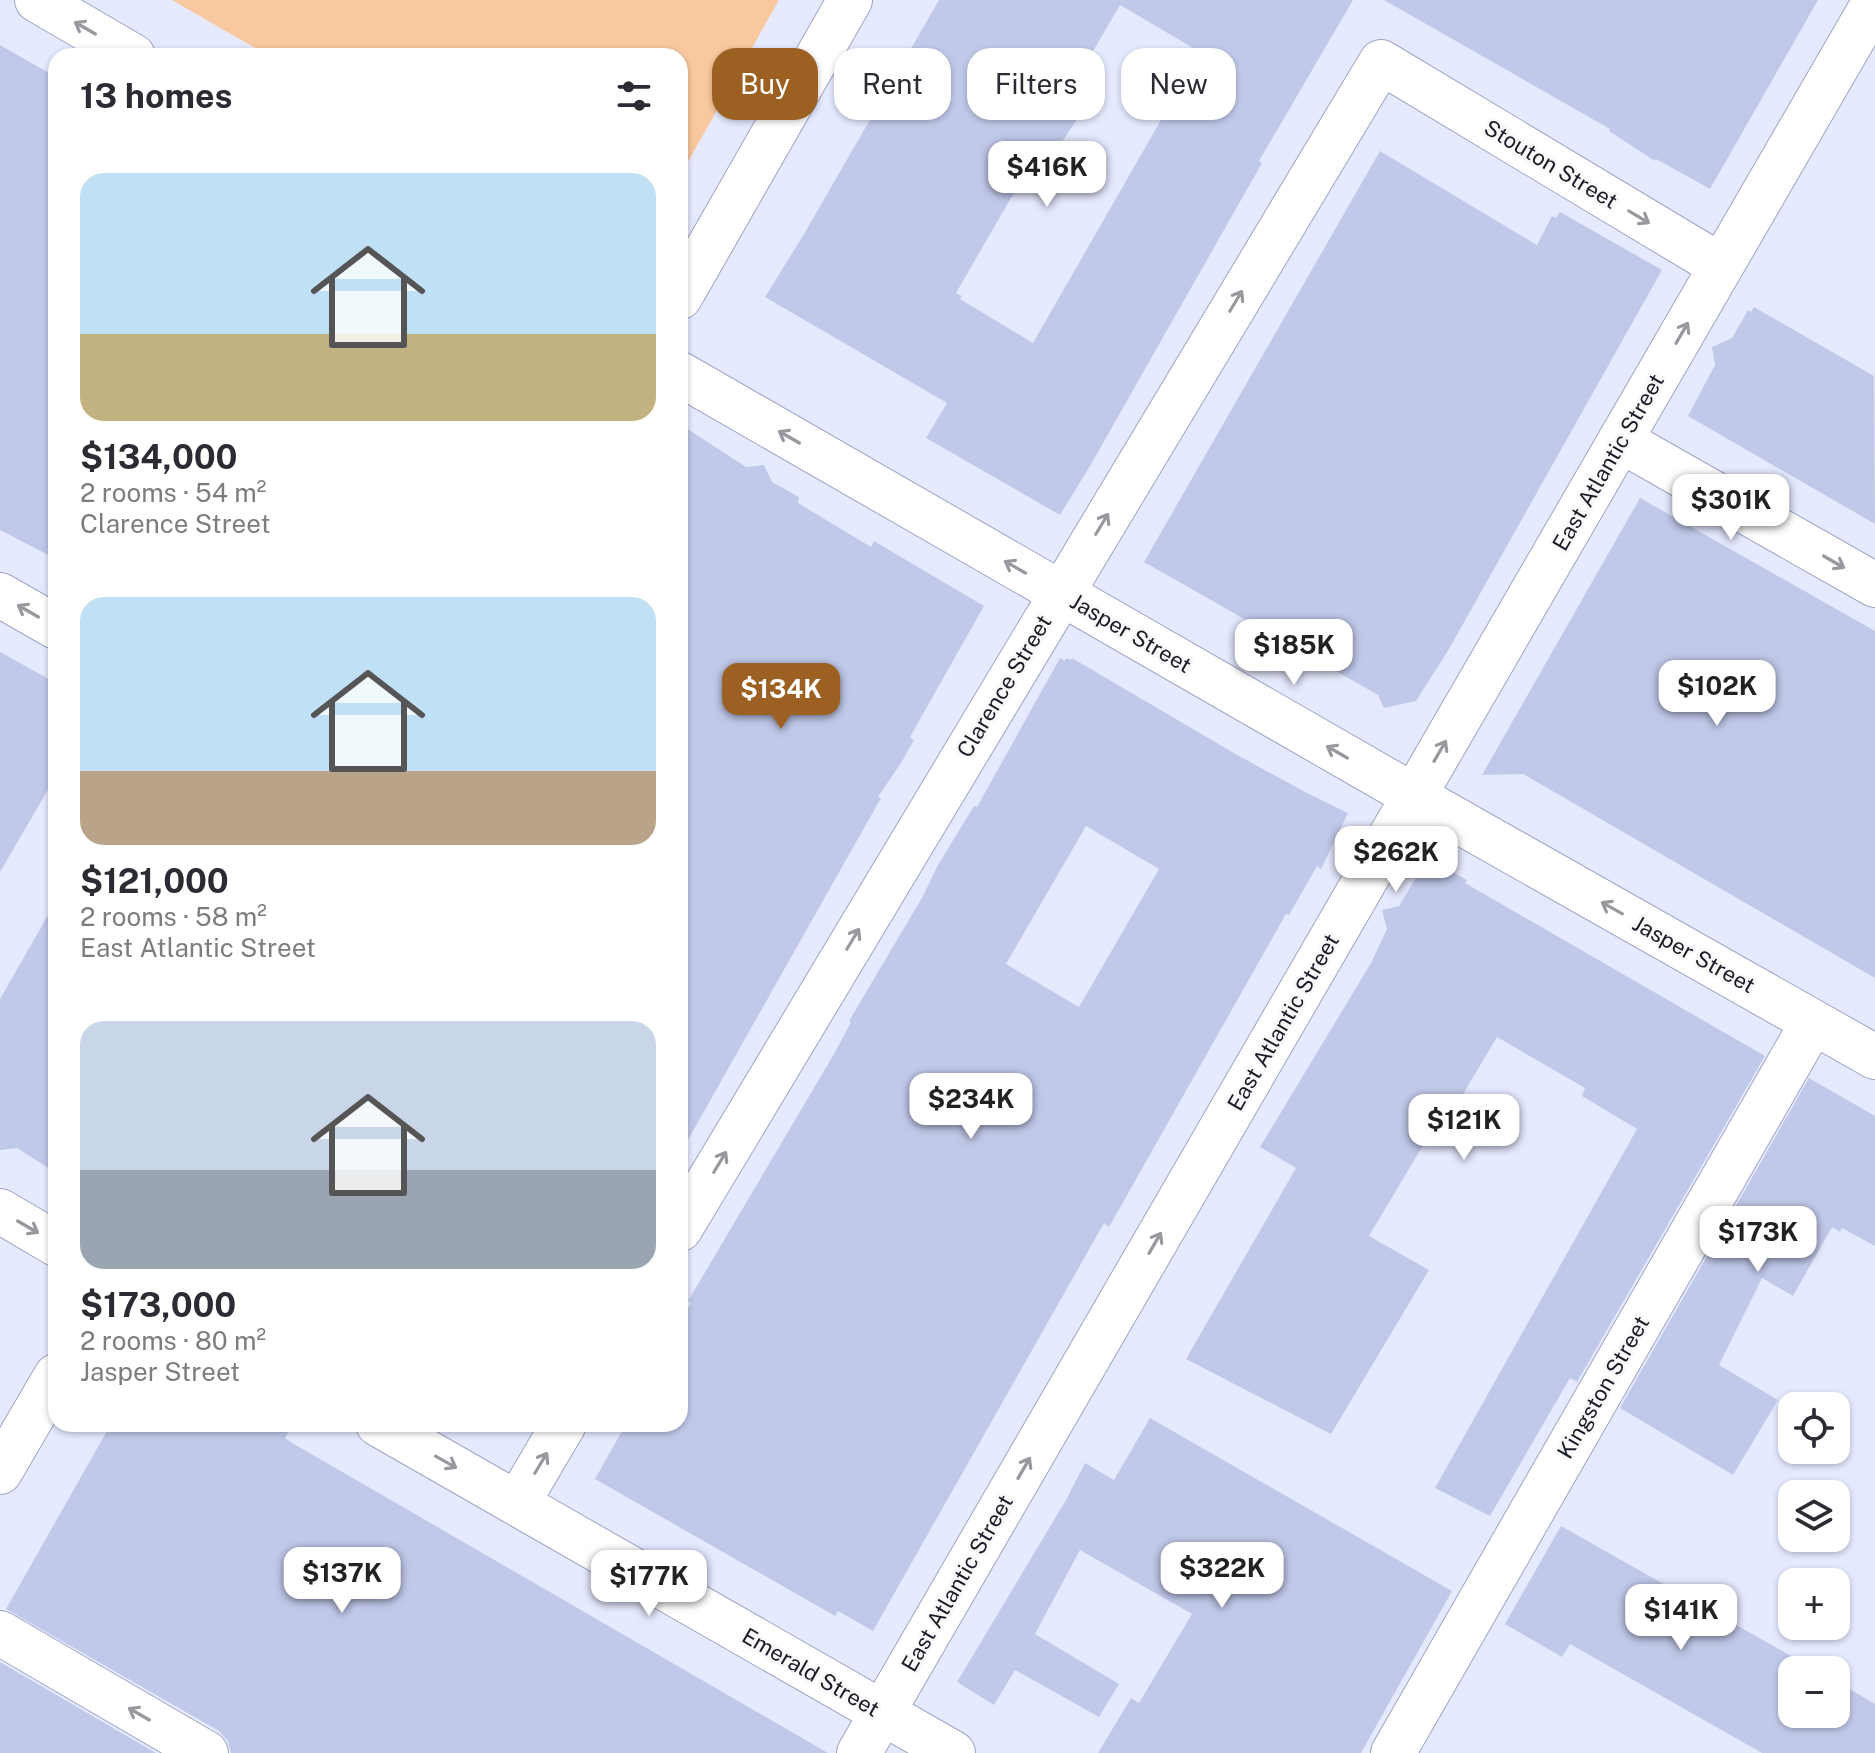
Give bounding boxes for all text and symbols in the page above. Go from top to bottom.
one-way arrow [74,20,97,36]
chip: Buy [712,48,818,120]
chip: Rent [834,48,951,120]
chip: Filters [967,48,1105,120]
chip: New [1121,48,1236,120]
icon: filters [612,74,656,118]
text: 13 homes [80,76,232,116]
street label: Stouton Street [1480,114,1622,214]
pin: $416K [991,141,1103,209]
text: $416K [1006,151,1088,182]
one-way arrow [1627,210,1650,226]
icon: home [296,225,440,369]
one-way arrow [1228,290,1244,313]
one-way arrow [1675,321,1690,345]
street label: East Atlantic Street [1547,369,1669,555]
one-way arrow [778,429,802,444]
text: $134,000 [80,437,237,477]
pin: $301K [1675,474,1787,542]
text: 2 rooms · 54 m² [80,477,266,508]
text: $301K [1690,484,1772,515]
text: Clarence Street [80,508,271,539]
one-way arrow [1094,513,1110,536]
one-way arrow [1822,554,1845,570]
one-way arrow [1004,559,1027,575]
street label: Jasper Street [1066,588,1196,678]
one-way arrow [17,603,40,619]
street label: Clarence Street [951,610,1057,762]
pin: $185K [1238,619,1350,687]
text: $185K [1253,629,1335,660]
icon: home [296,649,440,793]
pin: $102K [1661,660,1773,728]
pin: $134K [725,663,837,731]
text: $102K [1677,670,1757,701]
text: $134K [740,673,822,704]
one-way arrow [1432,740,1448,763]
one-way arrow [1326,744,1350,759]
pin: $262K [1340,826,1452,894]
text: $262K [1353,836,1439,867]
text: $121,000 [80,861,229,901]
one-way arrow [1601,900,1624,916]
text: 2 rooms · 58 m² [80,901,267,932]
street label: Jasper Street [1628,910,1760,998]
one-way arrow [845,928,861,951]
street label: East Atlantic Street [1222,929,1344,1115]
text: East Atlantic Street [80,932,316,963]
icon: home [296,1073,440,1217]
pin: $234K [915,1073,1027,1141]
text: $234K [927,1083,1015,1114]
pin: $121K [1408,1094,1520,1162]
text: $121K [1426,1104,1502,1135]
one-way arrow [713,1151,728,1175]
pin: $173K [1702,1206,1814,1274]
text: $173K [1718,1216,1798,1247]
one-way arrow [16,1219,39,1235]
one-way arrow [1147,1232,1163,1255]
text: $173,000 [80,1285,236,1325]
street label: Kingston Street [1552,1311,1654,1463]
text: 2 rooms · 80 m² [80,1325,266,1356]
text: Jasper Street [80,1356,240,1387]
map controls [1778,1392,1850,1728]
button: locate [1778,1392,1850,1464]
one-way arrow [533,1452,549,1475]
one-way arrow [434,1454,457,1470]
one-way arrow [1017,1456,1032,1480]
button: layers [1778,1480,1850,1552]
street label: East Atlantic Street [896,1490,1018,1676]
pin: $322K [1166,1542,1278,1610]
pin: $137K [286,1547,398,1615]
pin: $177K [593,1550,705,1618]
text: $322K [1179,1552,1265,1583]
text: $137K [302,1557,382,1588]
text: $177K [609,1560,689,1591]
button: + [1778,1568,1850,1640]
pin: $141K [1625,1584,1737,1652]
text: $141K [1643,1594,1719,1625]
street label: Emerald Street [738,1622,884,1722]
button: − [1778,1656,1850,1728]
one-way arrow [128,1706,151,1722]

